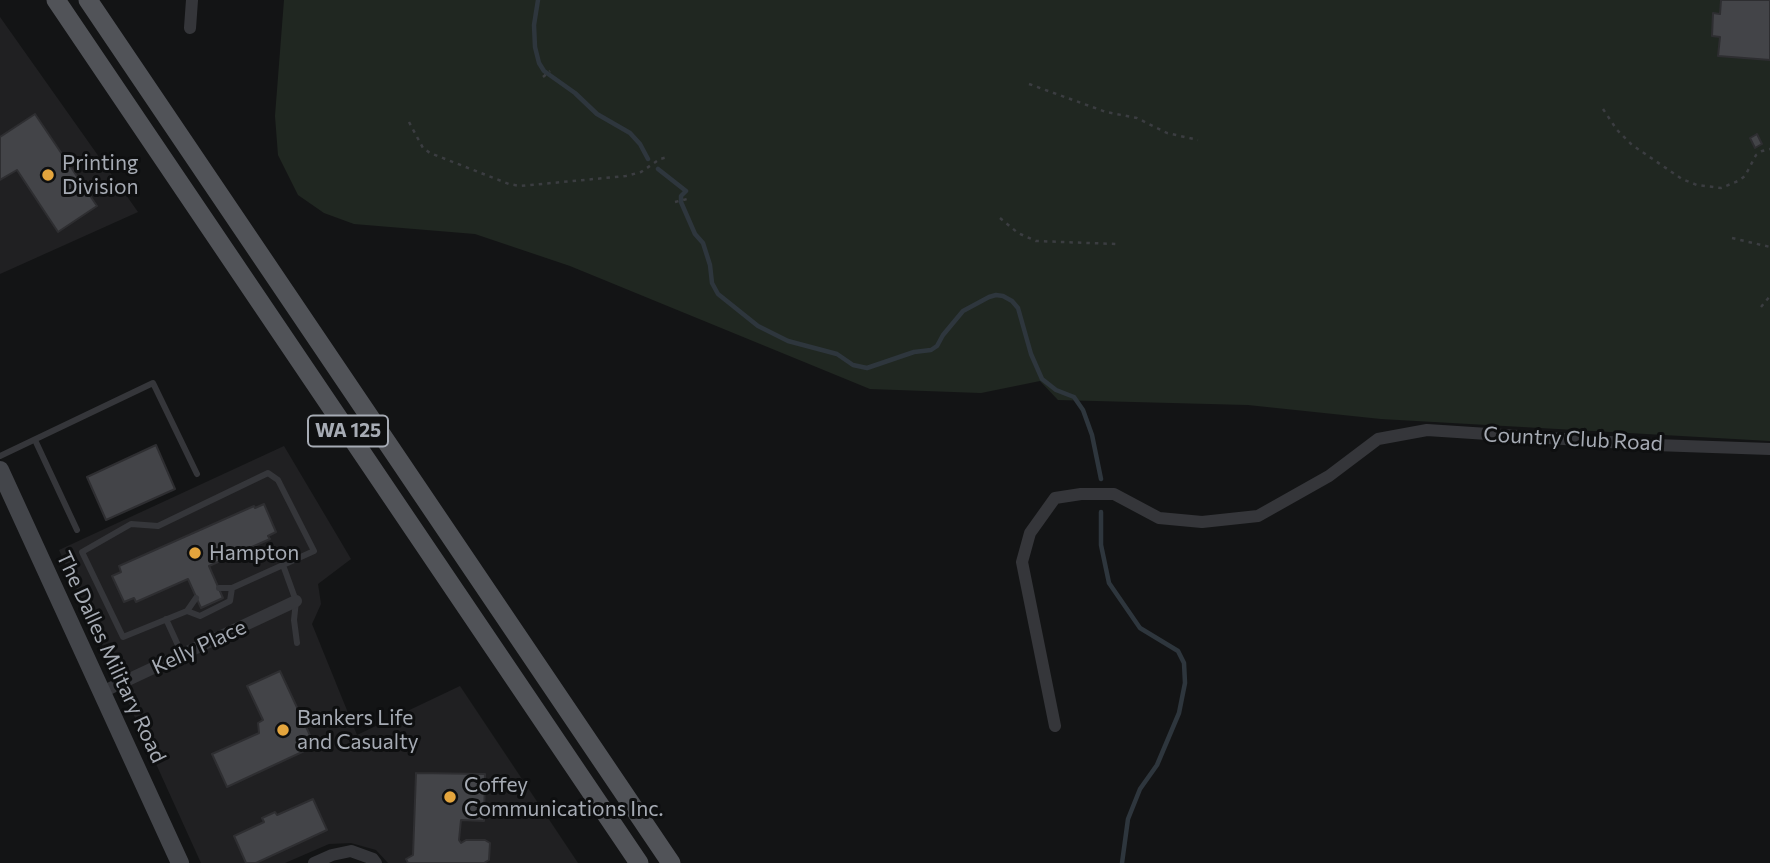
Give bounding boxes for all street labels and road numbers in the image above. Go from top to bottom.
road number: WA 125 [308,416,388,446]
street label: Country Club Road [1483,422,1663,456]
street label: The Dalles Military Road [51,547,171,767]
street label: Kelly Place [148,614,250,680]

